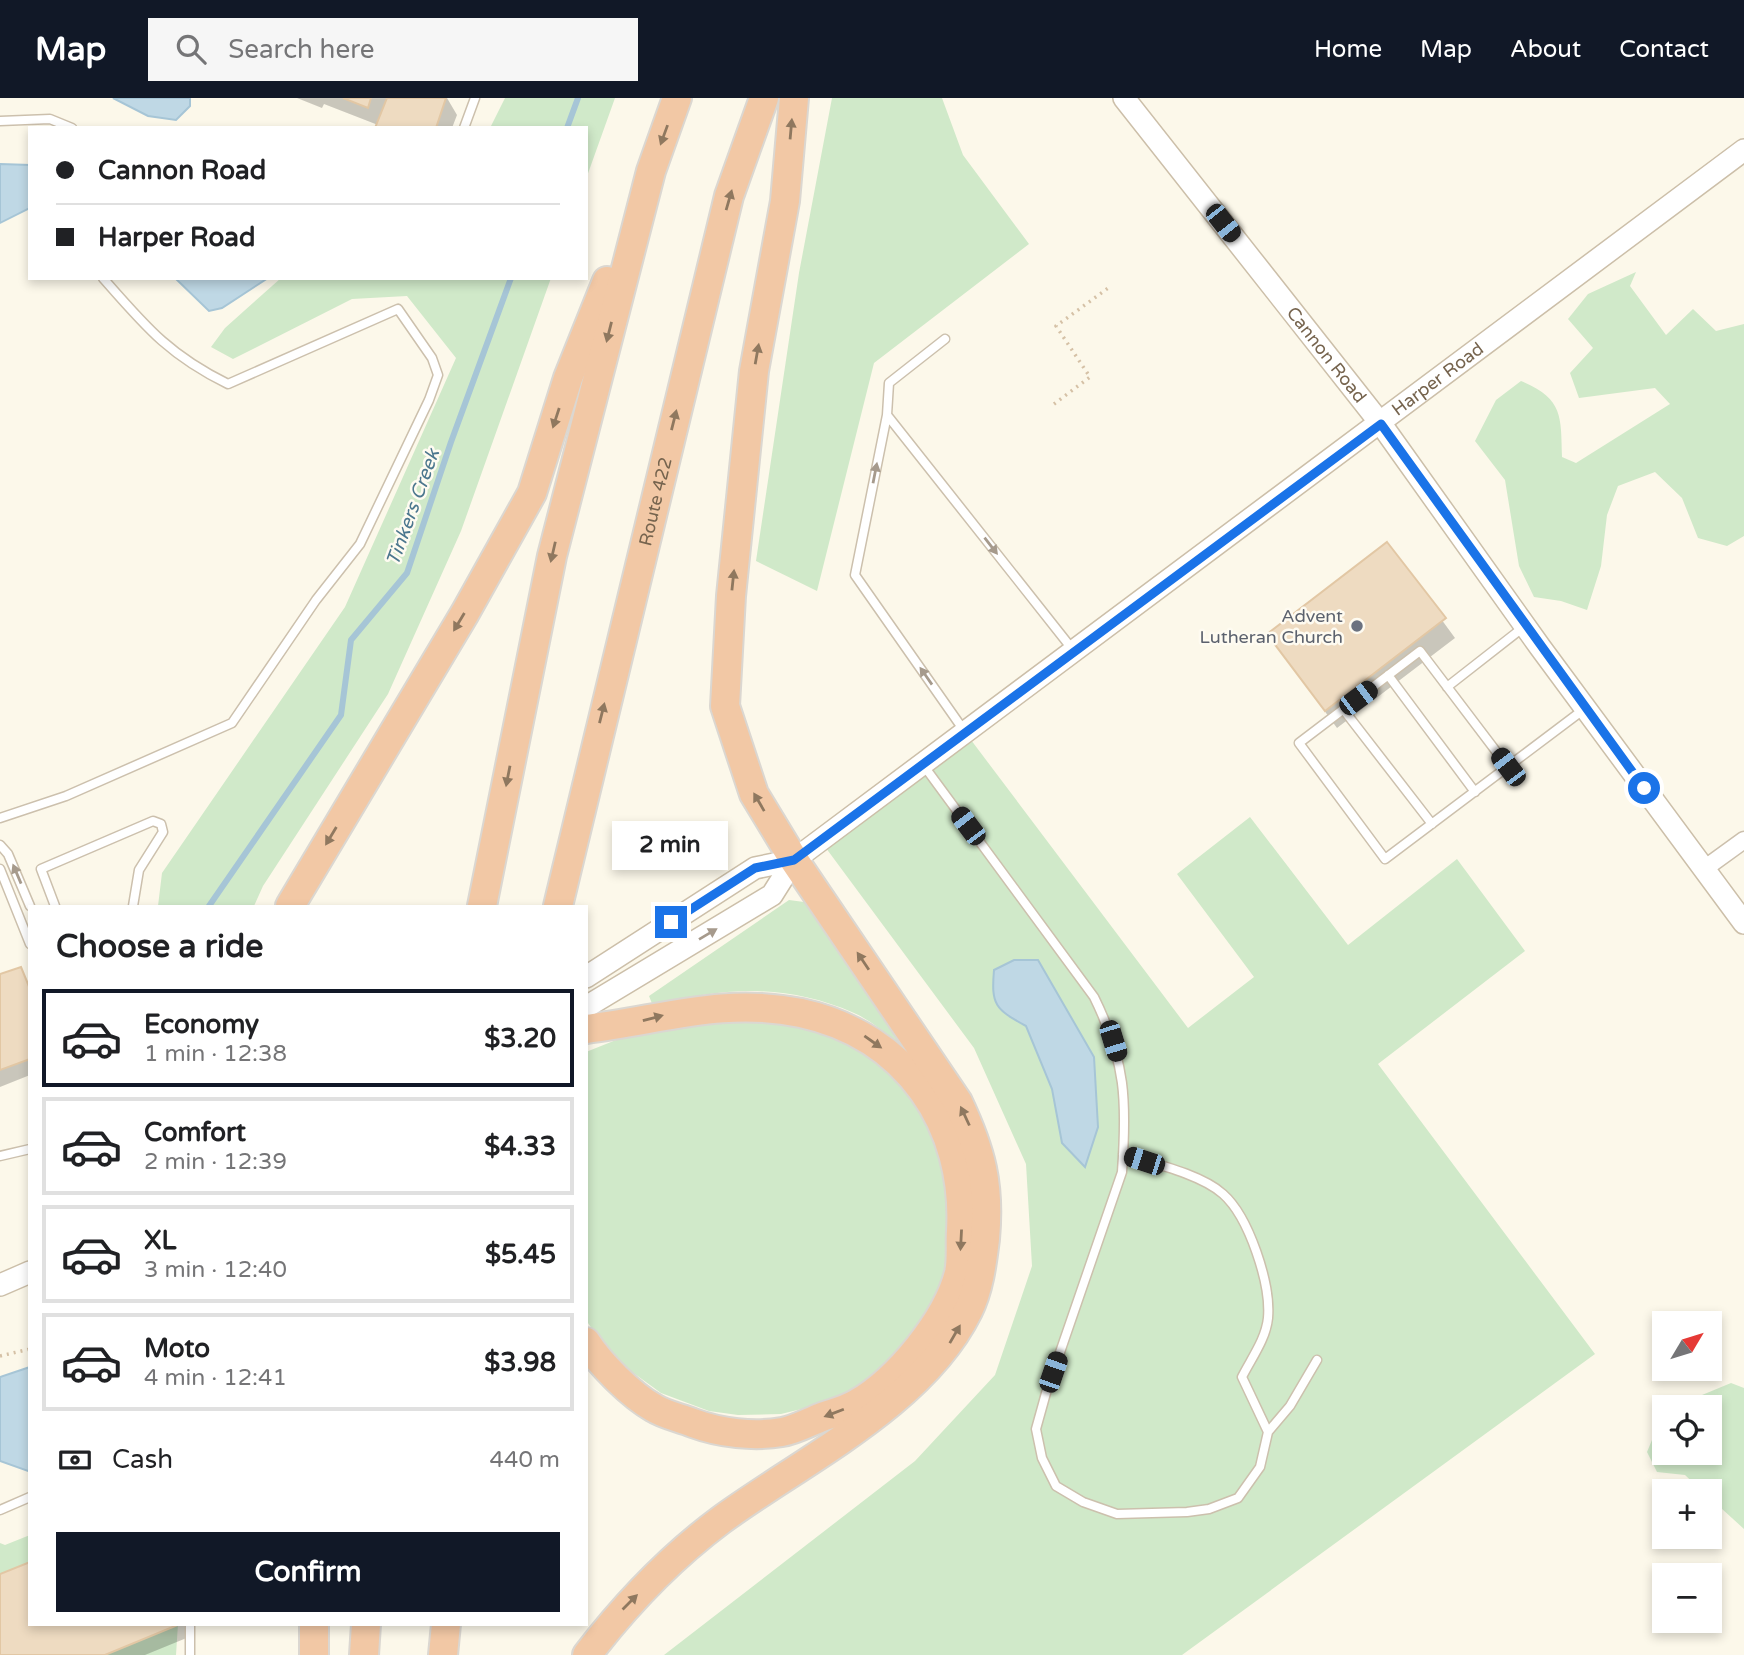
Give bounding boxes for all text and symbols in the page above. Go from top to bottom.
search box [148,18,638,81]
text: Map [35,30,106,69]
icon: search [172,30,210,68]
text: Search here [228,34,374,65]
text: Home [1314,35,1382,64]
text: Map [1420,35,1472,64]
text: About [1510,35,1581,64]
text: Contact [1619,35,1709,64]
one-way arrow [786,118,797,140]
one-way arrow [658,124,669,145]
text: Cannon Road [98,155,266,186]
one-way arrow [724,189,735,211]
car [1202,200,1245,246]
text: Harper Road [98,222,255,253]
street label: Cannon Road [1282,302,1371,407]
one-way arrow [603,321,614,343]
street label: Harper Road [1387,338,1488,420]
one-way arrow [752,343,763,365]
one-way arrow [550,407,561,428]
one-way arrow [669,409,680,431]
water label: Tinkers Creek [382,445,445,568]
street label: Route 422 [634,455,677,548]
one-way arrow [870,462,881,484]
one-way arrow [984,537,999,555]
one-way arrow [547,542,558,564]
one-way arrow [727,569,738,591]
place label: Advent Lutheran Church [1199,605,1343,648]
one-way arrow [453,613,465,632]
marker: Advent Lutheran Church [1349,618,1365,634]
one-way arrow [919,667,933,685]
car [1335,677,1382,719]
one-way arrow [597,702,608,724]
car [1487,744,1530,790]
one-way arrow [502,765,513,787]
route start [1628,772,1660,804]
one-way arrow [753,792,765,811]
car [947,803,990,849]
callout: 2 min [613,820,729,870]
one-way arrow [324,826,337,845]
text: 2 min [639,831,701,859]
one-way arrow [11,864,22,885]
route end [655,906,687,938]
text: Choose a ride [56,928,263,966]
one-way arrow [698,928,717,940]
one-way arrow [856,951,869,971]
icon: car [60,1007,123,1070]
text: Economy [144,1009,259,1040]
one-way arrow [643,1012,665,1023]
car [1097,1018,1130,1064]
text: $3.20 [484,1023,556,1054]
one-way arrow [864,1035,882,1049]
text: 1 min · 12:38 [144,1040,287,1068]
one-way arrow [959,1106,971,1126]
icon: car [60,1115,123,1178]
text: Comfort [144,1117,246,1148]
text: $4.33 [484,1131,556,1162]
car [1121,1145,1168,1177]
text: 2 min · 12:39 [144,1148,287,1176]
icon: car [60,1223,123,1286]
text: XL [144,1225,176,1256]
one-way arrow [955,1229,966,1251]
text: $5.45 [485,1239,556,1270]
text: 3 min · 12:40 [144,1256,287,1284]
north arrow [1652,1311,1722,1381]
map controls [1652,1311,1722,1633]
one-way arrow [949,1324,961,1343]
icon: car [60,1331,123,1394]
text: Moto [144,1333,210,1364]
text: $3.98 [484,1347,556,1378]
car [1037,1349,1070,1395]
text: 4 min · 12:41 [144,1364,287,1392]
button: locate [1652,1395,1722,1465]
one-way arrow [823,1407,844,1418]
icon: cash [56,1441,94,1479]
text: Cash [112,1444,173,1475]
text: 440 m [490,1446,560,1474]
button: + [1652,1479,1722,1549]
button: Confirm [56,1532,560,1612]
button: − [1652,1563,1722,1633]
one-way arrow [622,1594,638,1611]

